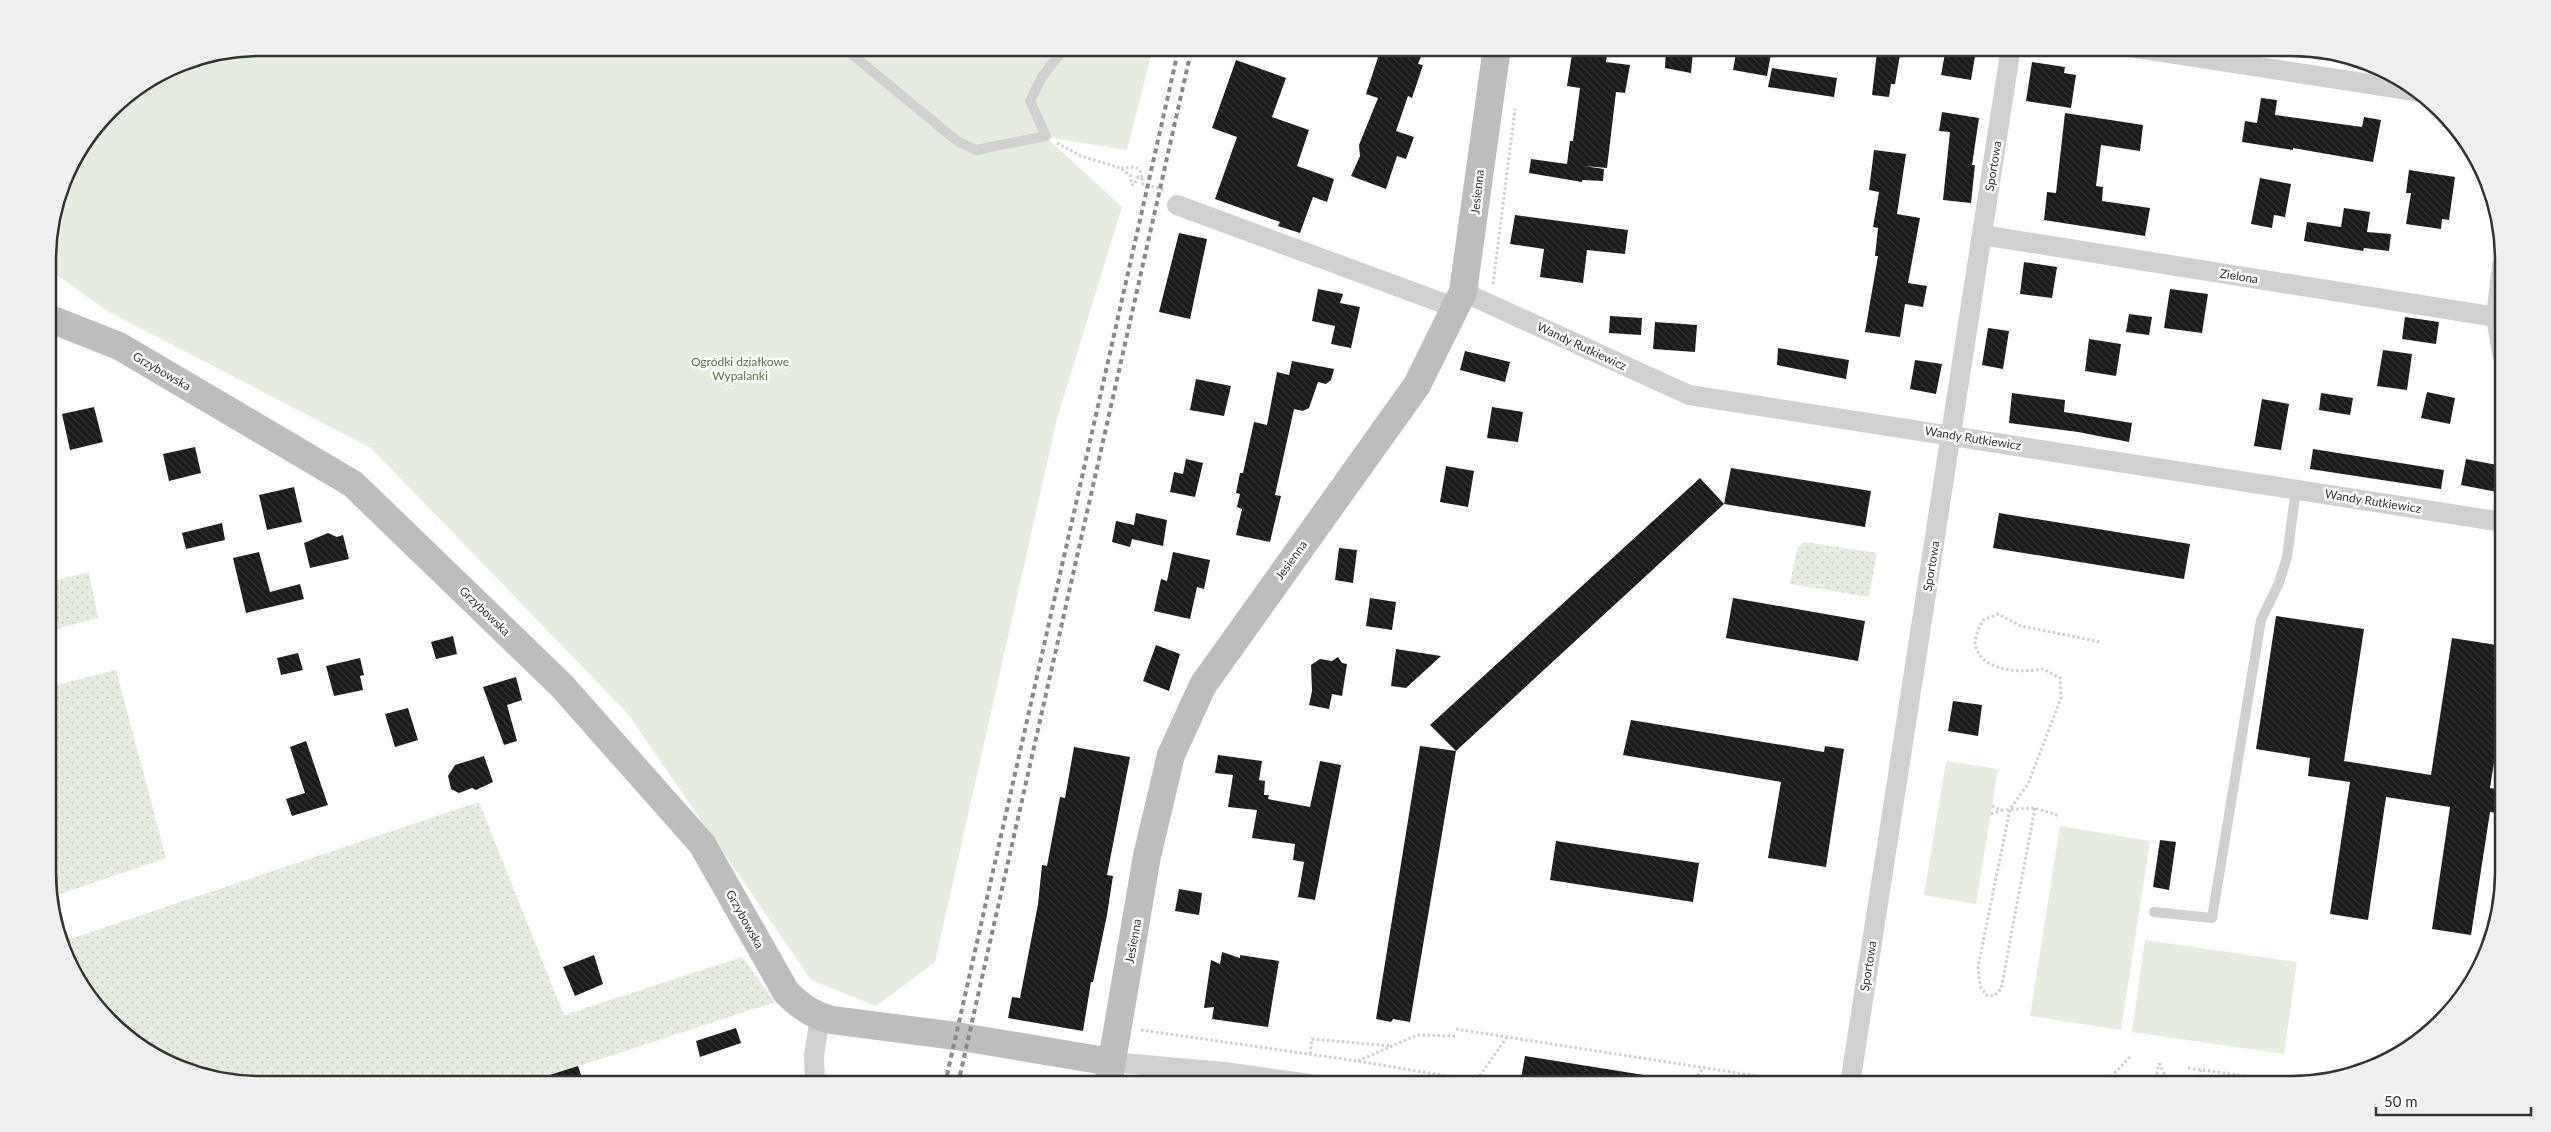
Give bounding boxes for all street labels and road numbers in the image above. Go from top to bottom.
street label: Sportowa [1982,140,2004,192]
street label: Jesienna [1467,169,1487,215]
street label: Zielona [2219,266,2259,286]
street label: Wandy Rutkiewicz [1535,319,1630,374]
street label: Grzybowska [130,348,194,394]
street label: Wandy Rutkiewicz [1924,423,2023,453]
street label: Wandy Rutkiewicz [2324,486,2423,516]
street label: Jesienna [1272,537,1310,583]
street label: Sportowa [1920,540,1942,592]
street label: Grzybowska [457,583,514,639]
street label: Grzybowska [723,887,767,951]
street label: Jesienna [1122,918,1144,964]
street label: Sportowa [1857,940,1879,992]

